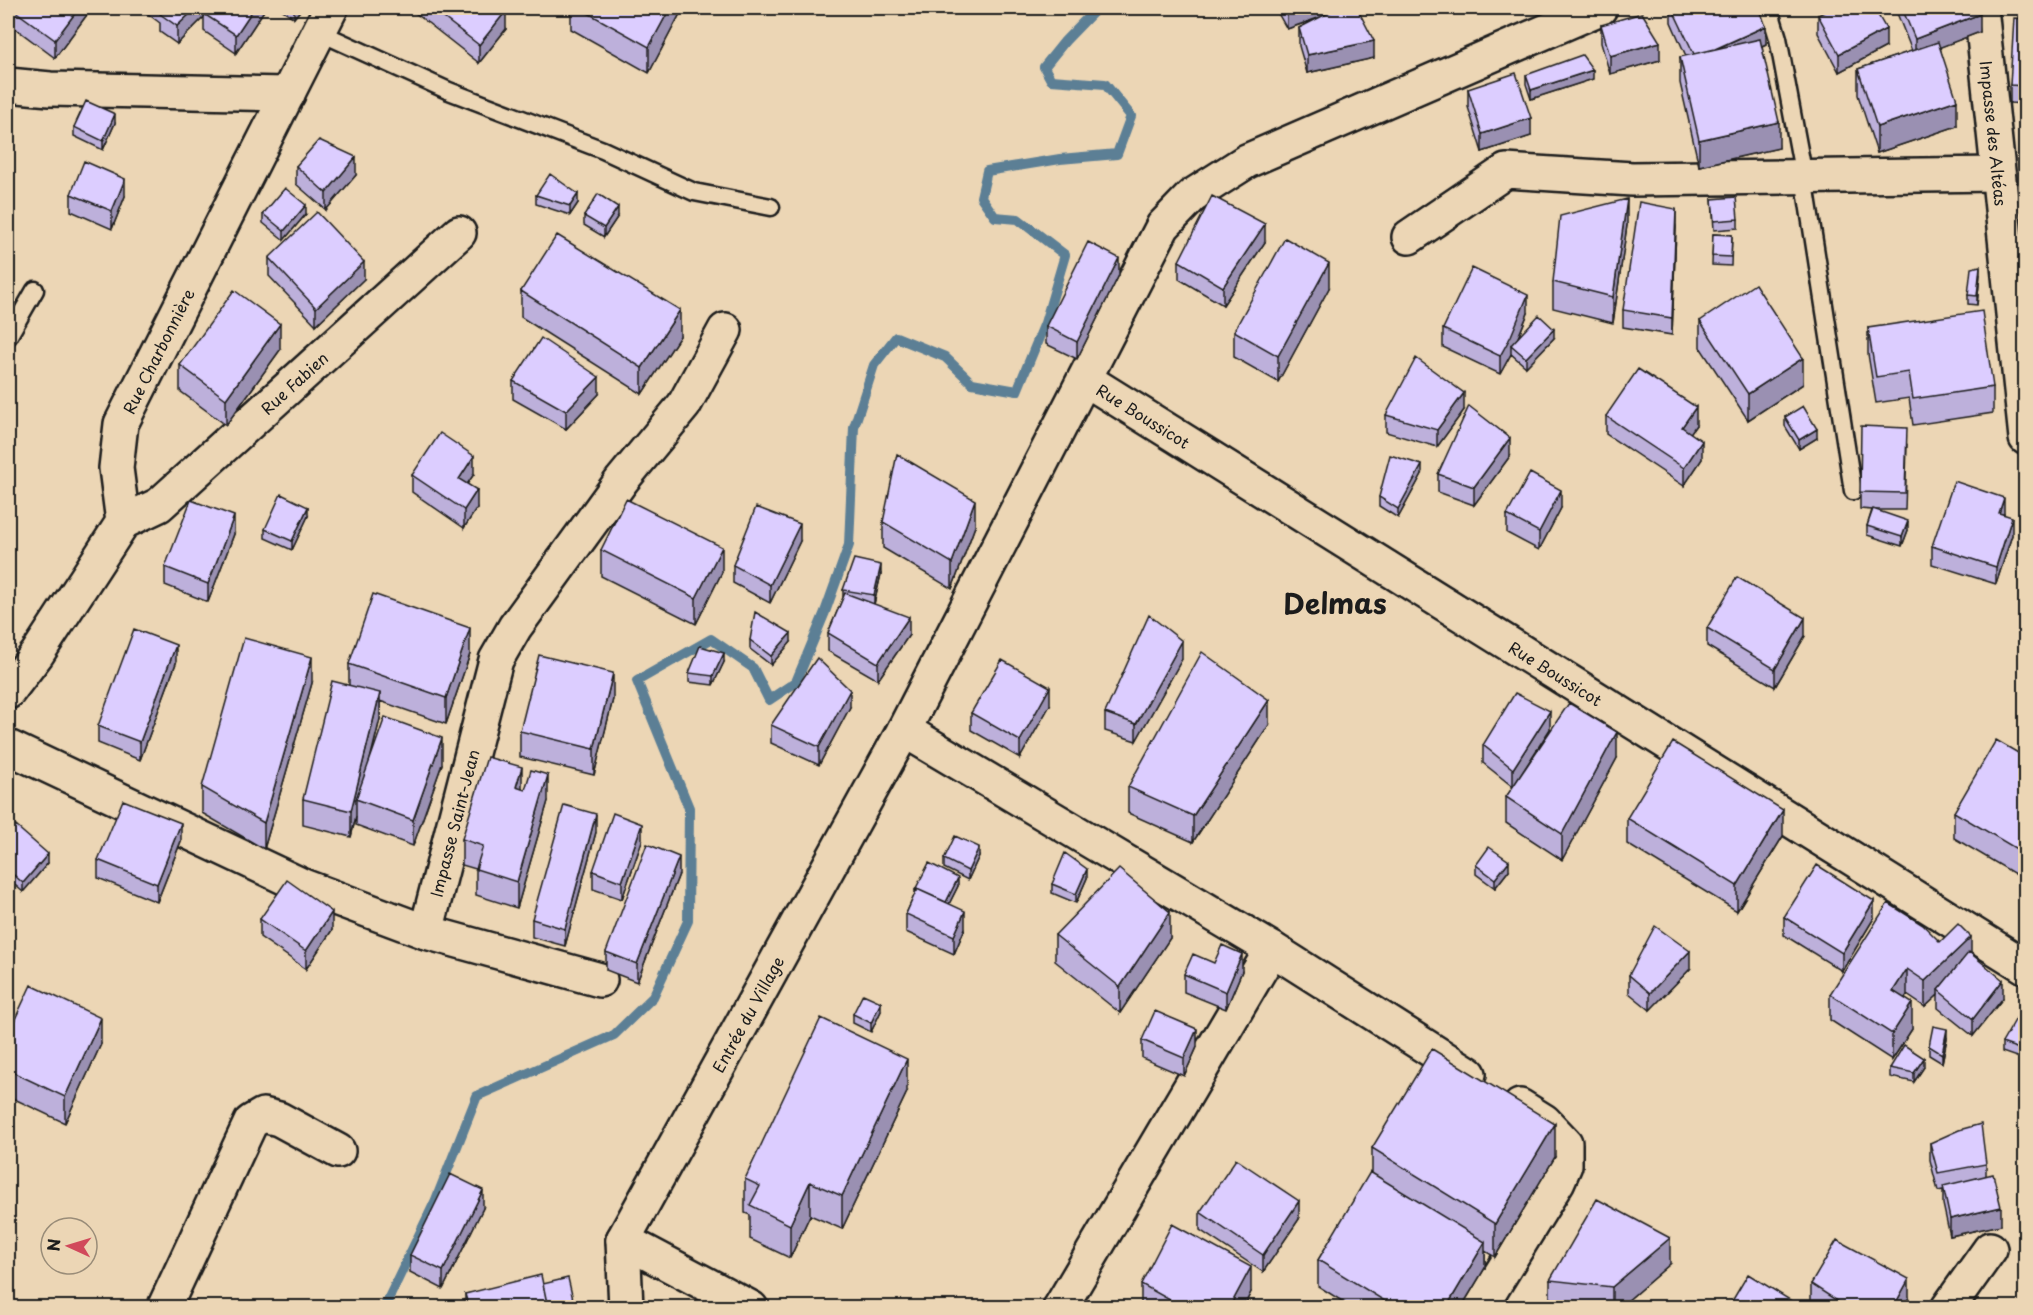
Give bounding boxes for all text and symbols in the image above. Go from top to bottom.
street label: Impasse des Altéas [1975,60,2014,207]
street label: Rue Charbonnière [116,284,200,418]
street label: Rue Fabien [255,346,333,420]
street label: Rue Boussicot [1092,377,1195,454]
district label: Delmas [1283,581,1387,624]
street label: Rue Boussicot [1504,635,1607,711]
street label: Impasse Saint-Jean [424,747,485,899]
street label: Entrée du Village [706,952,789,1077]
north arrow [39,1216,99,1276]
text: N [41,1238,65,1252]

